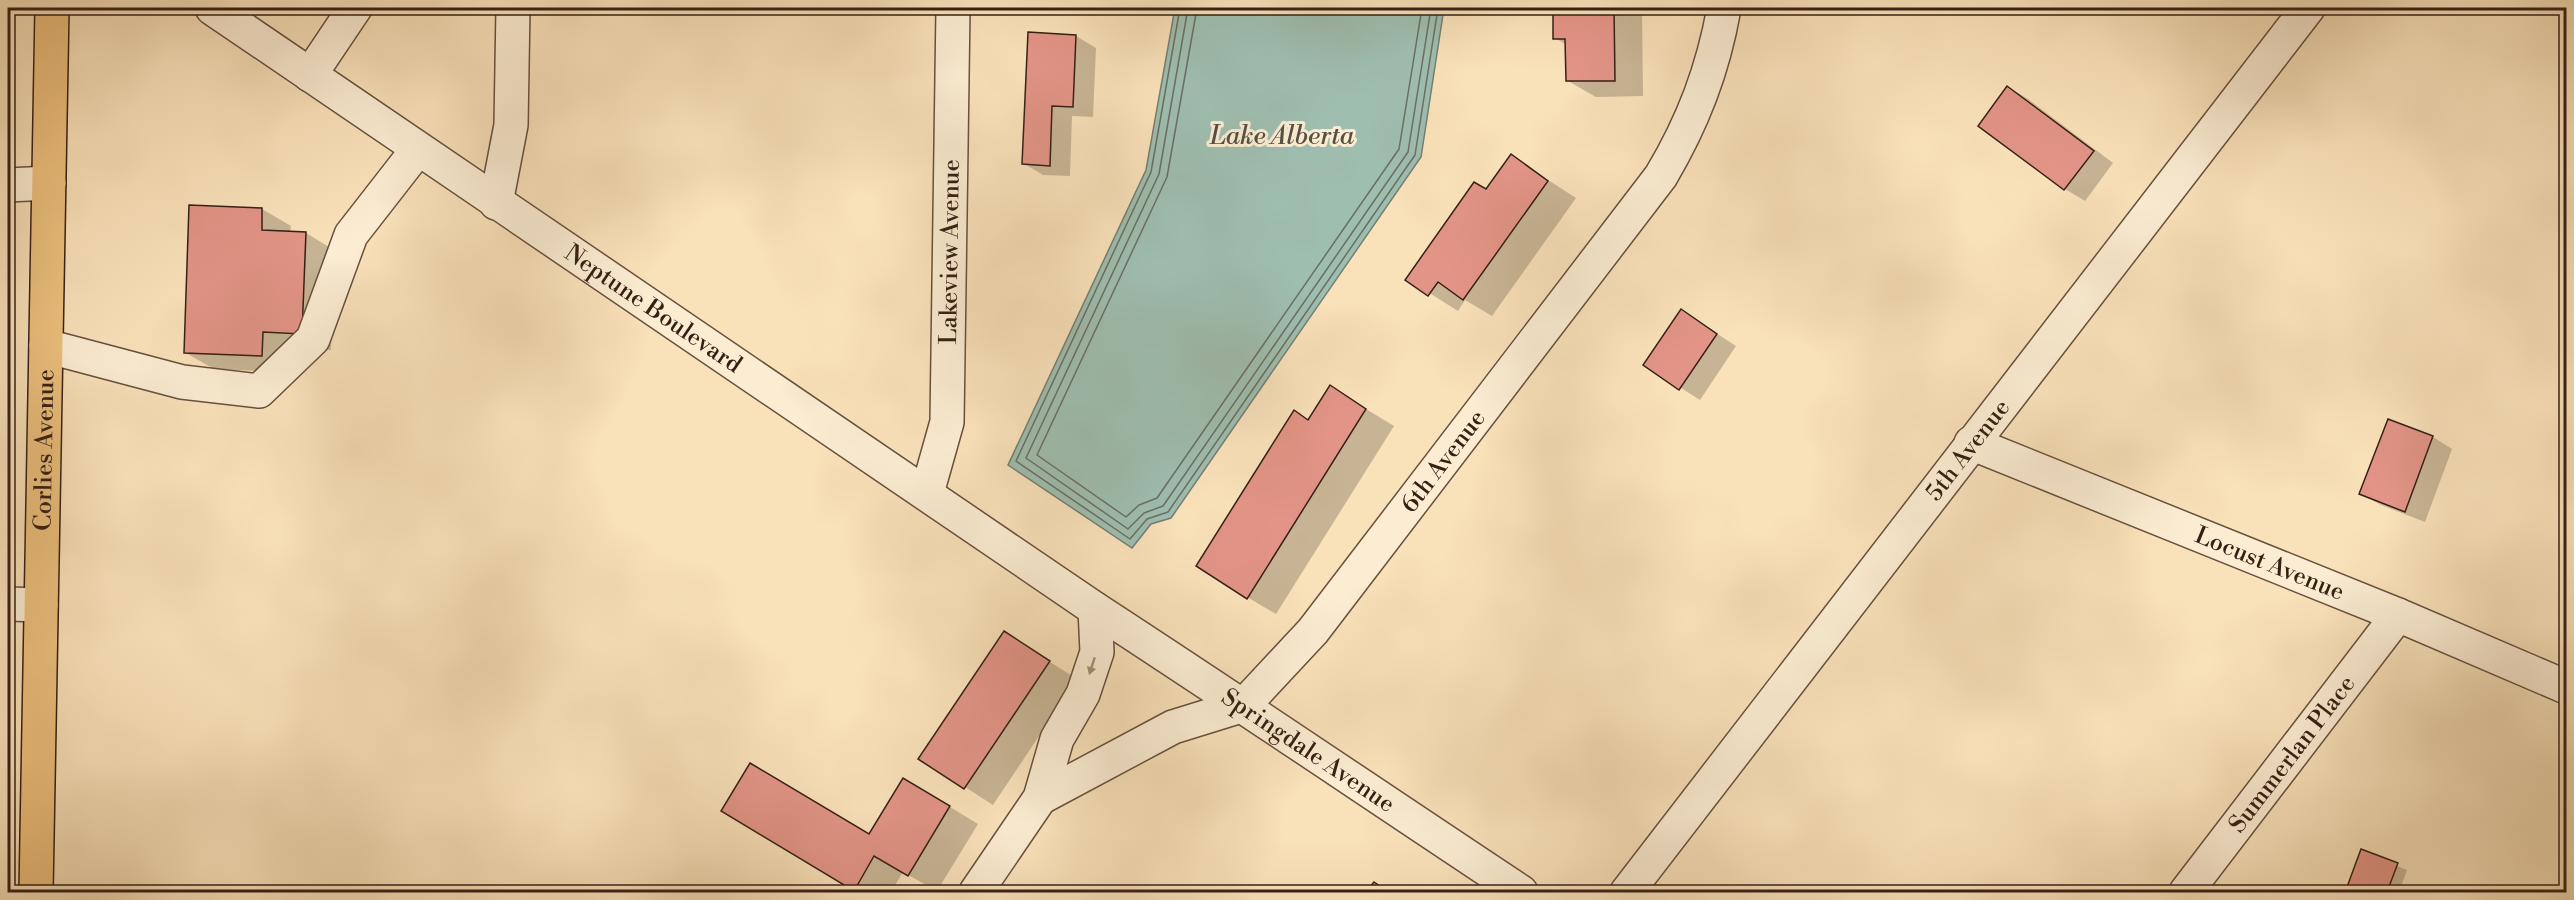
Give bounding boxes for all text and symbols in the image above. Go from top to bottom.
water label: Lake Alberta [1209,120,1355,152]
street label: Lakeview Avenue [934,159,967,344]
street label: Neptune Boulevard [558,238,748,380]
street label: Corlies Avenue [29,369,61,531]
street label: 5th Avenue [1920,394,2017,507]
street label: 6th Avenue [1395,404,1493,519]
street label: Locust Avenue [2190,521,2348,608]
one-way arrow [1087,657,1096,675]
street label: Summerlan Place [2223,670,2362,839]
street label: Springdale Avenue [1215,682,1400,820]

